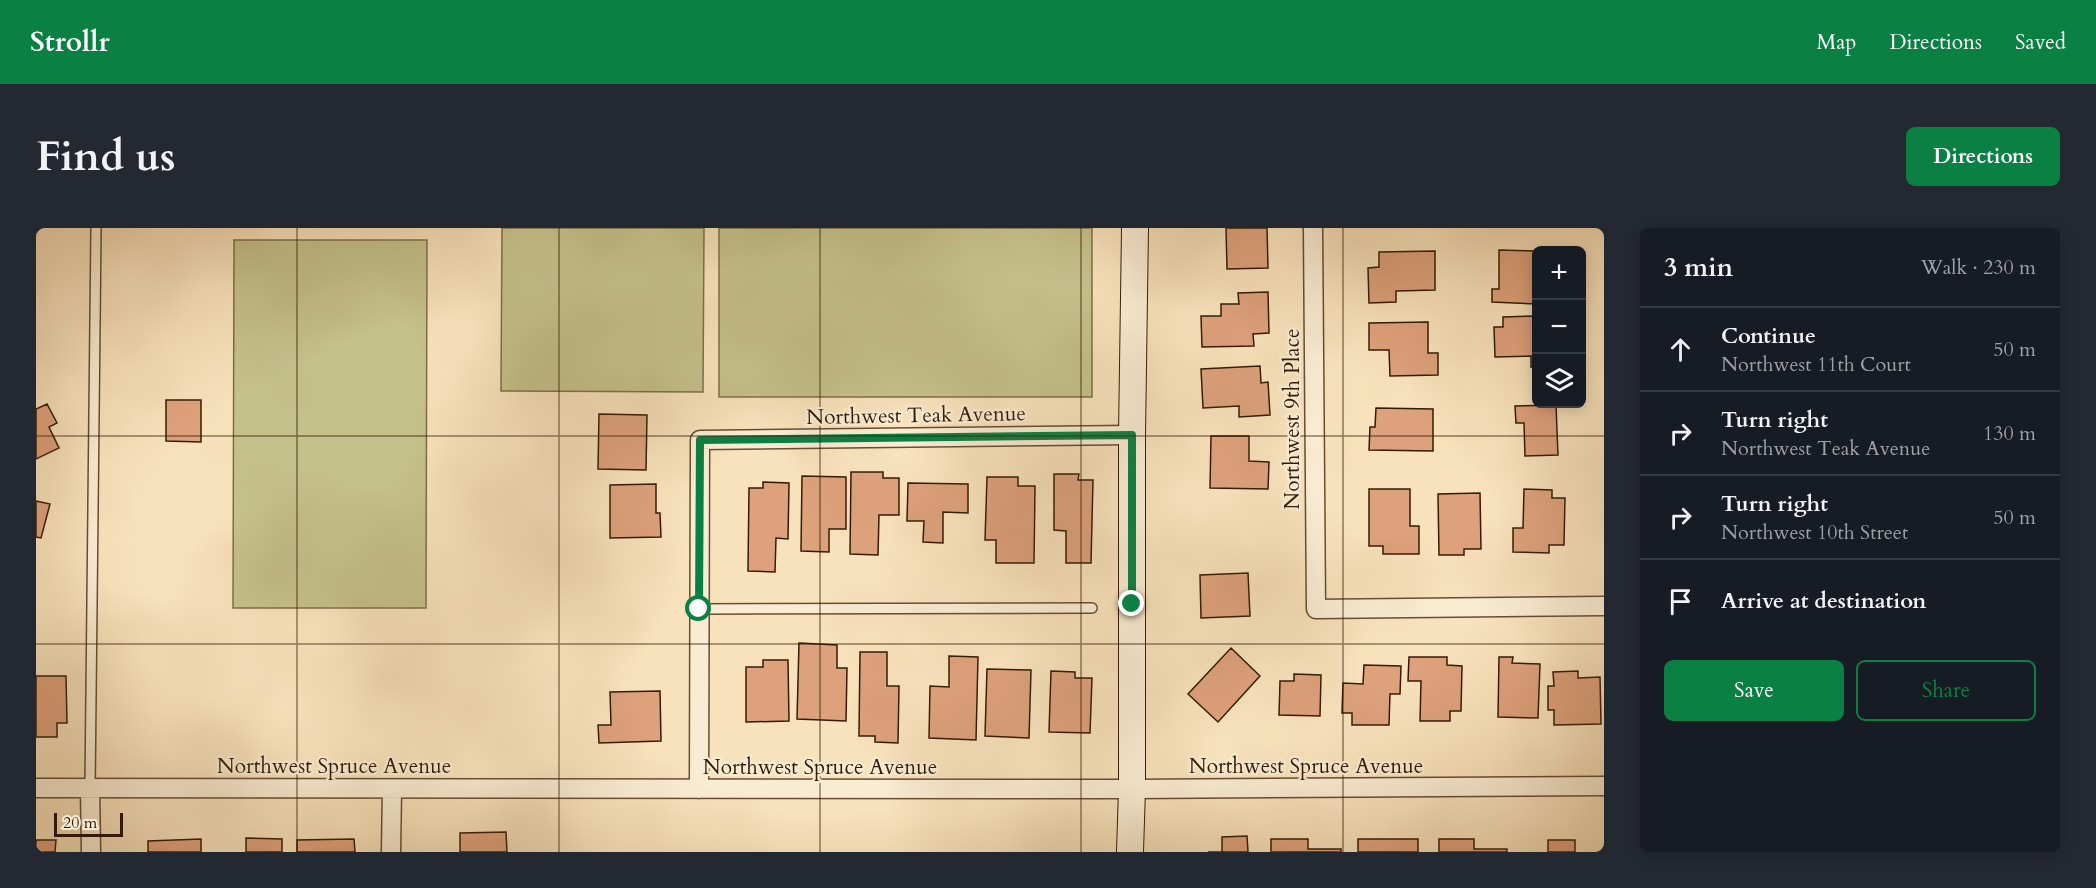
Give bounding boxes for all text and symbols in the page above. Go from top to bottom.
text: Strollr [30,23,110,61]
text: Map [1816,28,1856,57]
text: Directions [1889,28,1982,57]
text: Saved [2015,28,2066,57]
button: Directions [1906,127,2060,186]
text: Find us [36,128,176,185]
map controls [1532,246,1586,408]
button: + [1532,246,1586,300]
text: 3 min [1664,250,1733,285]
text: Walk · 230 m [1921,254,2036,281]
button: − [1532,300,1586,354]
text: Continue [1721,321,1816,351]
street label: Northwest 9th Place [1278,328,1307,510]
icon: ahead [1664,333,1697,366]
text: 50 m [1993,336,2036,363]
text: Northwest 11th Court [1721,351,1911,378]
button: layers [1532,354,1586,408]
street label: Northwest Teak Avenue [806,399,1026,432]
text: Turn right [1721,405,1828,435]
icon: right [1664,417,1697,450]
text: 130 m [1983,420,2036,447]
text: Northwest Teak Avenue [1721,435,1930,462]
text: Turn right [1721,489,1828,519]
icon: right [1664,501,1697,534]
text: 50 m [1993,504,2036,531]
text: Northwest 10th Street [1721,519,1908,546]
icon: arrive [1664,585,1697,618]
text: Arrive at destination [1721,586,1926,616]
route end [1118,590,1144,616]
route start [685,595,711,621]
button: Save [1664,660,1844,721]
button: Share [1856,660,2036,721]
street label: Northwest Spruce Avenue [217,752,451,781]
street label: Northwest Spruce Avenue [1189,752,1423,781]
street label: Northwest Spruce Avenue [703,753,937,782]
scale bar [54,810,123,838]
text: 20 m [63,812,97,834]

